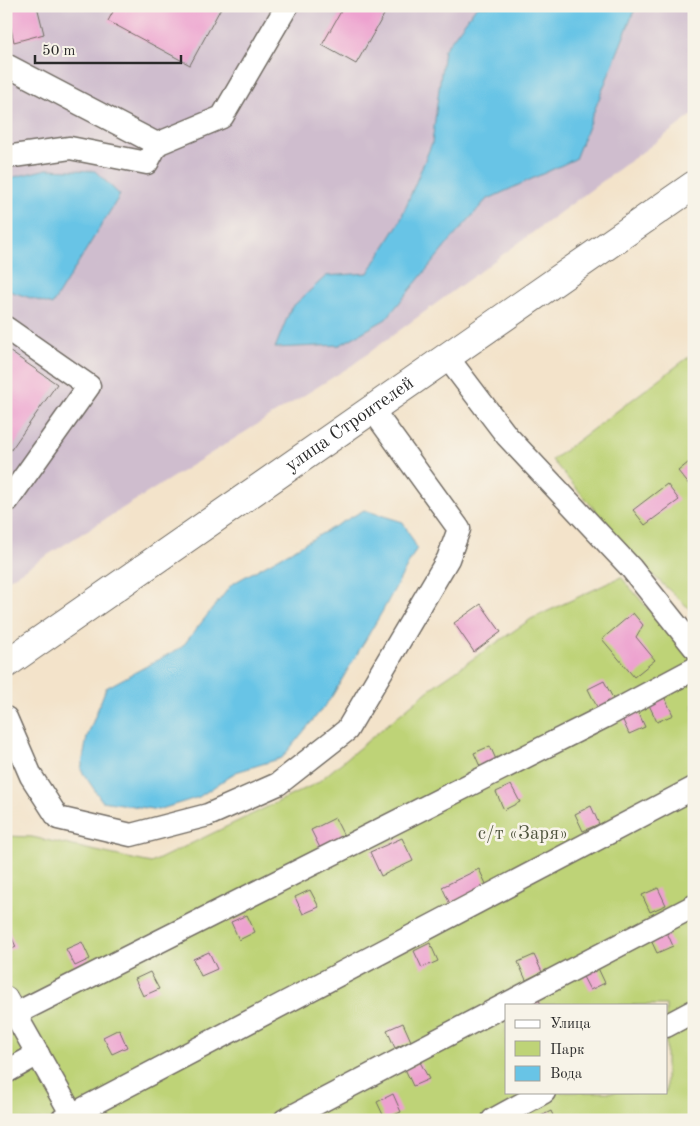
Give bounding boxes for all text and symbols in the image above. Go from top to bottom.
scale bar [35,32,181,64]
text: 50 m [42,44,76,59]
street label: улица Строителей [282,374,417,476]
park label: с/т «Заря» [478,825,568,844]
legend [505,1004,668,1094]
text: Улица [550,1017,591,1032]
text: Парк [550,1043,585,1058]
text: Вода [550,1067,583,1082]

